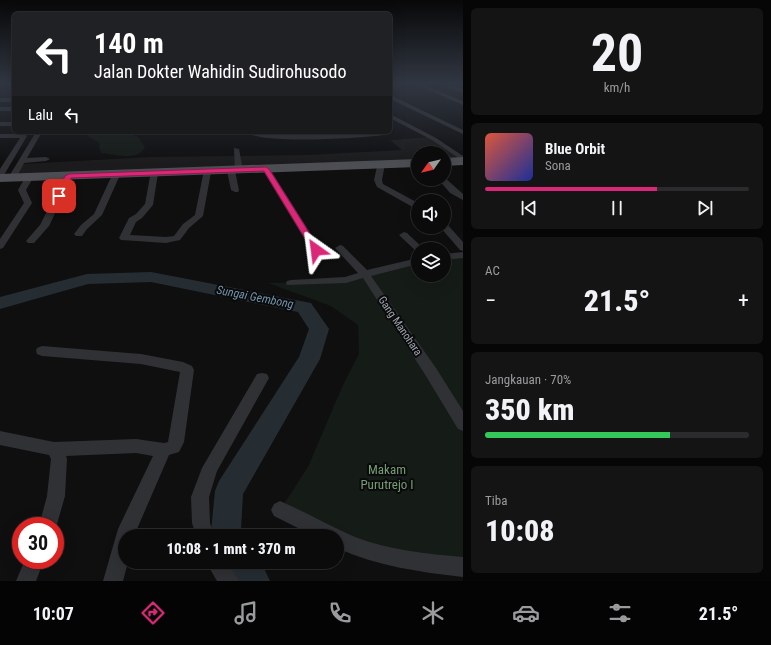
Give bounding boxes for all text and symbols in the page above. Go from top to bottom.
text: 20 [591,23,643,84]
text: 140 m [94,27,164,60]
icon: left [28,28,80,80]
text: Jalan Dokter Wahidin Sudirohusodo [94,61,347,82]
text: km/h [604,80,630,95]
icon: left [61,104,83,126]
text: Lalu [28,106,53,124]
text: Blue Orbit [545,140,605,158]
north arrow [411,146,451,186]
map controls [411,146,451,282]
text: Sona [545,158,571,173]
pin [42,179,76,213]
icon: arrive [48,185,70,207]
button: sound [411,194,451,234]
icon: previous [518,197,540,219]
icon: pause [606,197,628,219]
icon: next [694,197,716,219]
position arrow [295,229,337,271]
button: layers [411,242,451,282]
text: AC [485,263,500,278]
water label: Sungai Gembong [215,283,295,311]
text: 21.5° [584,283,650,318]
text: − [485,288,496,313]
text: + [738,288,749,313]
street label: Gang Manohara [375,294,425,358]
text: Jangkauan · 70% [485,372,571,387]
text: 350 km [485,392,574,427]
park label: Makam Purutrejo I [360,462,414,492]
text: Tiba [485,493,507,508]
text: 10:08 [485,513,554,548]
speed limit sign: 30 [12,517,64,569]
text: 10:08 · 1 mnt · 370 m [166,540,296,558]
icon: directions [139,599,167,627]
icon: music [232,599,260,627]
icon: phone [326,599,354,627]
icon: climate [419,599,447,627]
icon: car [512,599,540,627]
icon: filters [606,599,634,627]
text: 10:07 [33,603,74,624]
text: 21.5° [699,603,738,624]

